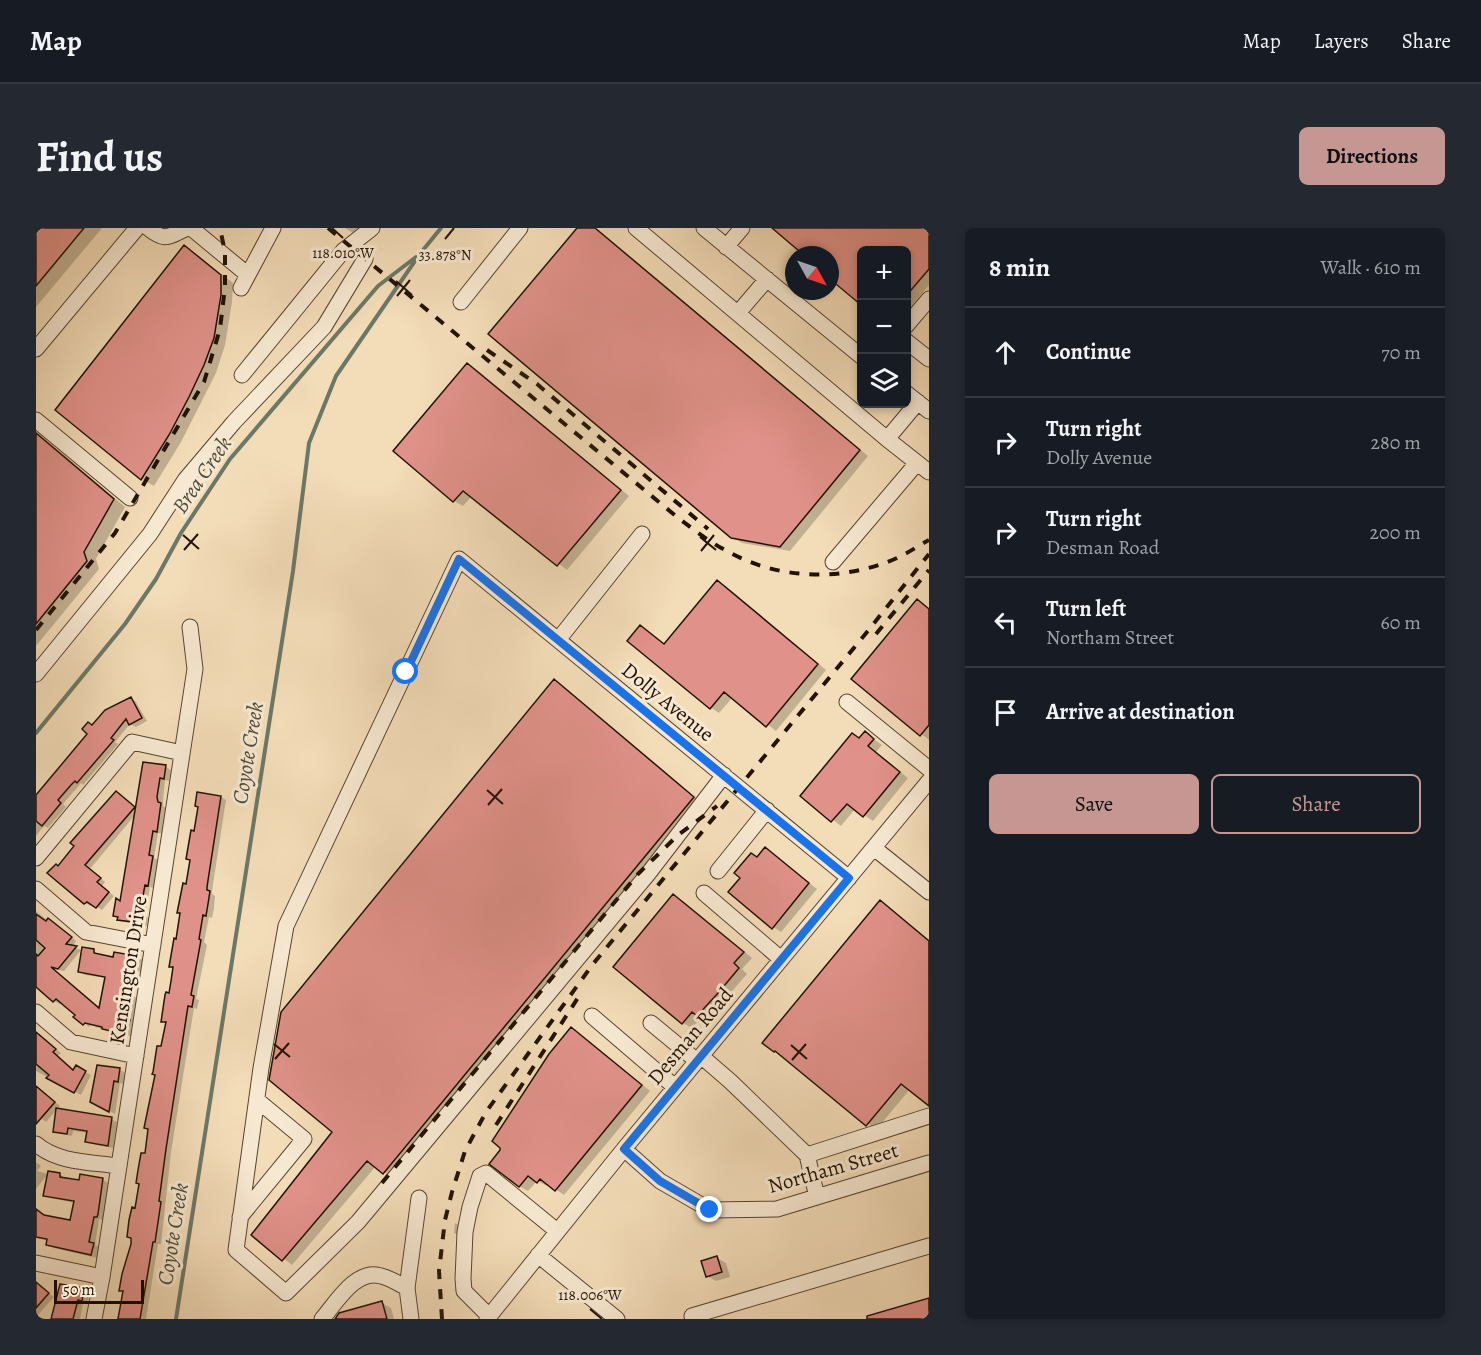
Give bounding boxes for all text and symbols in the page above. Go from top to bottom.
text: Map [30,22,82,60]
text: Map [1242,27,1281,55]
text: Layers [1314,27,1369,55]
text: Share [1402,27,1451,55]
button: Directions [1299,127,1445,185]
text: Find us [36,128,163,185]
text: 118.010°W [312,243,374,263]
text: 33.878°N [418,245,472,265]
north arrow [785,246,839,300]
map controls [857,246,911,408]
button: + [857,246,911,300]
text: 8 min [989,250,1050,285]
text: Walk · 610 m [1321,254,1421,281]
button: − [857,300,911,354]
icon: ahead [989,336,1022,369]
text: Continue [1046,337,1131,367]
text: 70 m [1381,339,1421,366]
button: layers [857,354,911,408]
text: Turn right [1046,414,1142,444]
icon: right [989,426,1022,459]
text: 280 m [1371,429,1421,456]
water label: Brea Creek [165,430,239,520]
text: Dolly Avenue [1046,444,1152,471]
text: Turn right [1046,504,1142,534]
icon: right [989,516,1022,549]
text: 200 m [1370,519,1421,546]
text: Desman Road [1046,534,1160,561]
text: Turn left [1046,594,1126,624]
icon: left [989,606,1022,639]
text: 60 m [1381,609,1421,636]
text: Northam Street [1046,624,1174,651]
street label: Dolly Avenue [616,656,720,748]
route start [392,658,418,684]
icon: arrive [989,696,1022,729]
text: Arrive at destination [1046,697,1235,727]
water label: Coyote Creek [225,700,271,806]
button: Save [989,774,1199,834]
button: Share [1211,774,1421,834]
street label: Kensington Drive [102,894,154,1046]
street label: Desman Road [641,981,740,1091]
street label: Northam Street [765,1136,902,1200]
water label: Coyote Creek [150,1181,196,1287]
route end [696,1196,722,1222]
scale bar [54,1277,144,1304]
text: 50 m [63,1279,95,1301]
text: 118.006°W [558,1285,622,1305]

